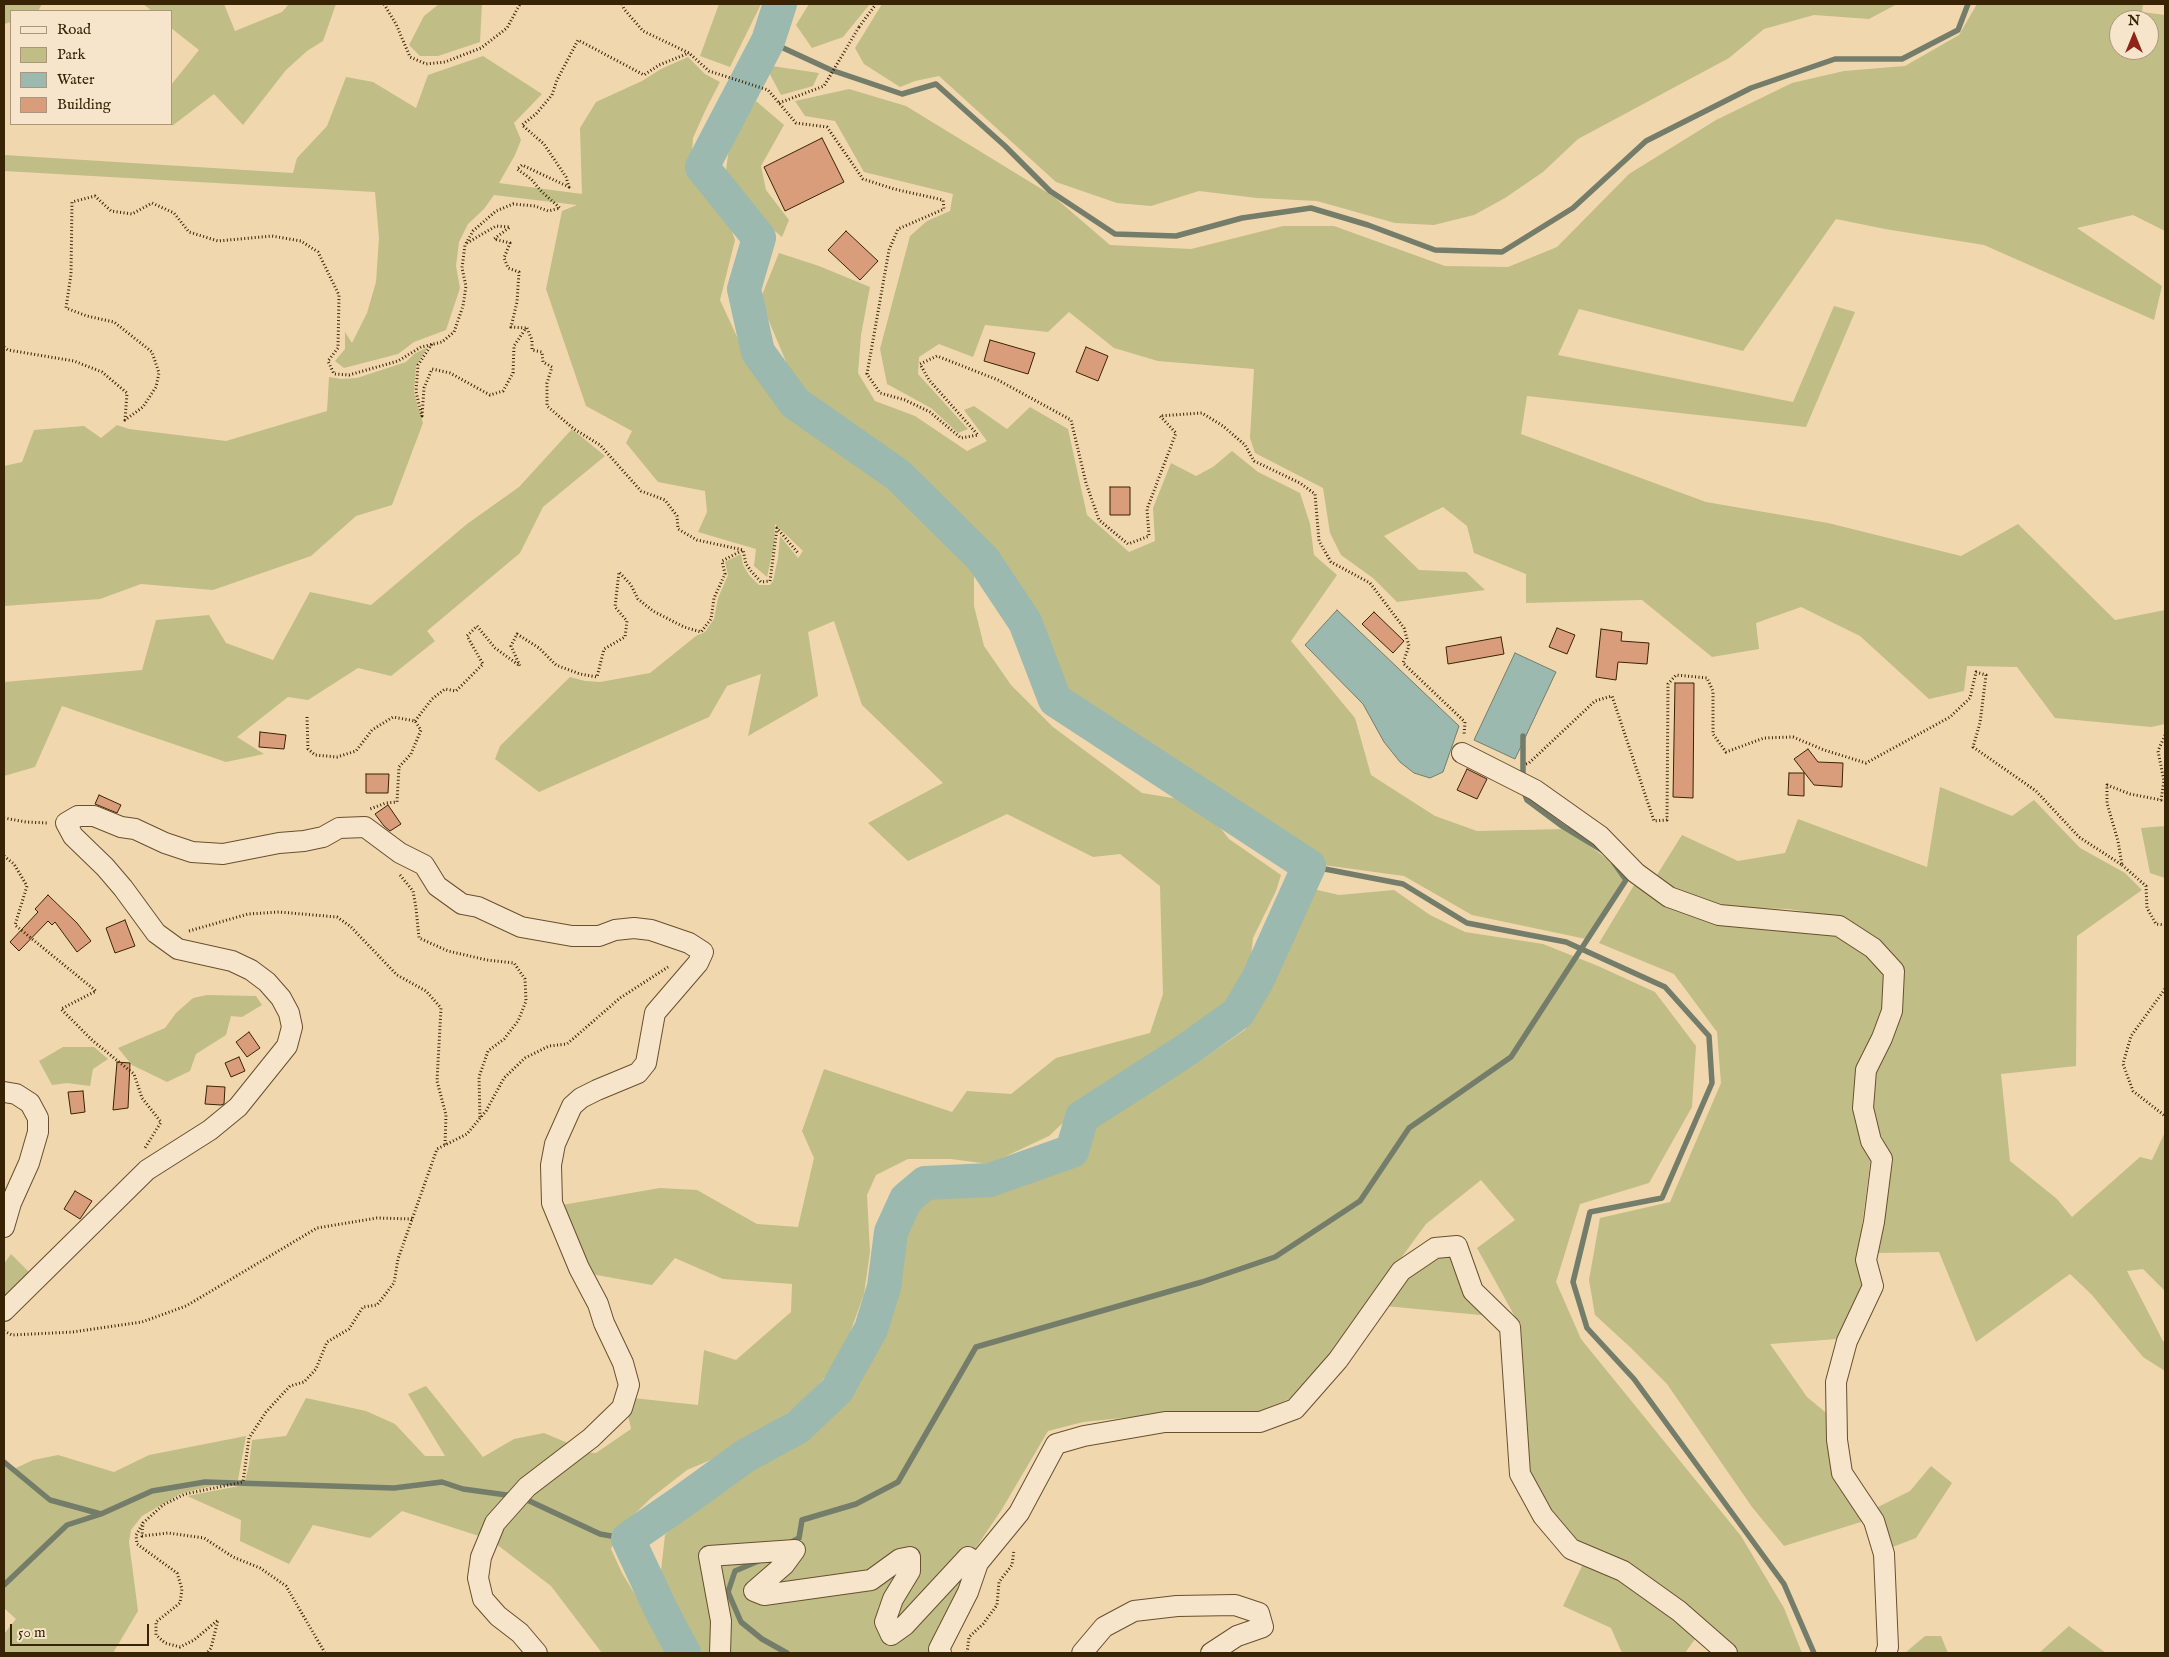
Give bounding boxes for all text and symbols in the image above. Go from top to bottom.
legend [10,10,172,125]
north arrow [2109,10,2159,60]
text: N [2128,12,2140,30]
text: Road [57,20,91,39]
text: Park [57,45,86,64]
text: Water [57,70,94,89]
text: Building [57,95,111,114]
scale bar [12,1614,151,1646]
text: 50 m [18,1623,46,1642]

